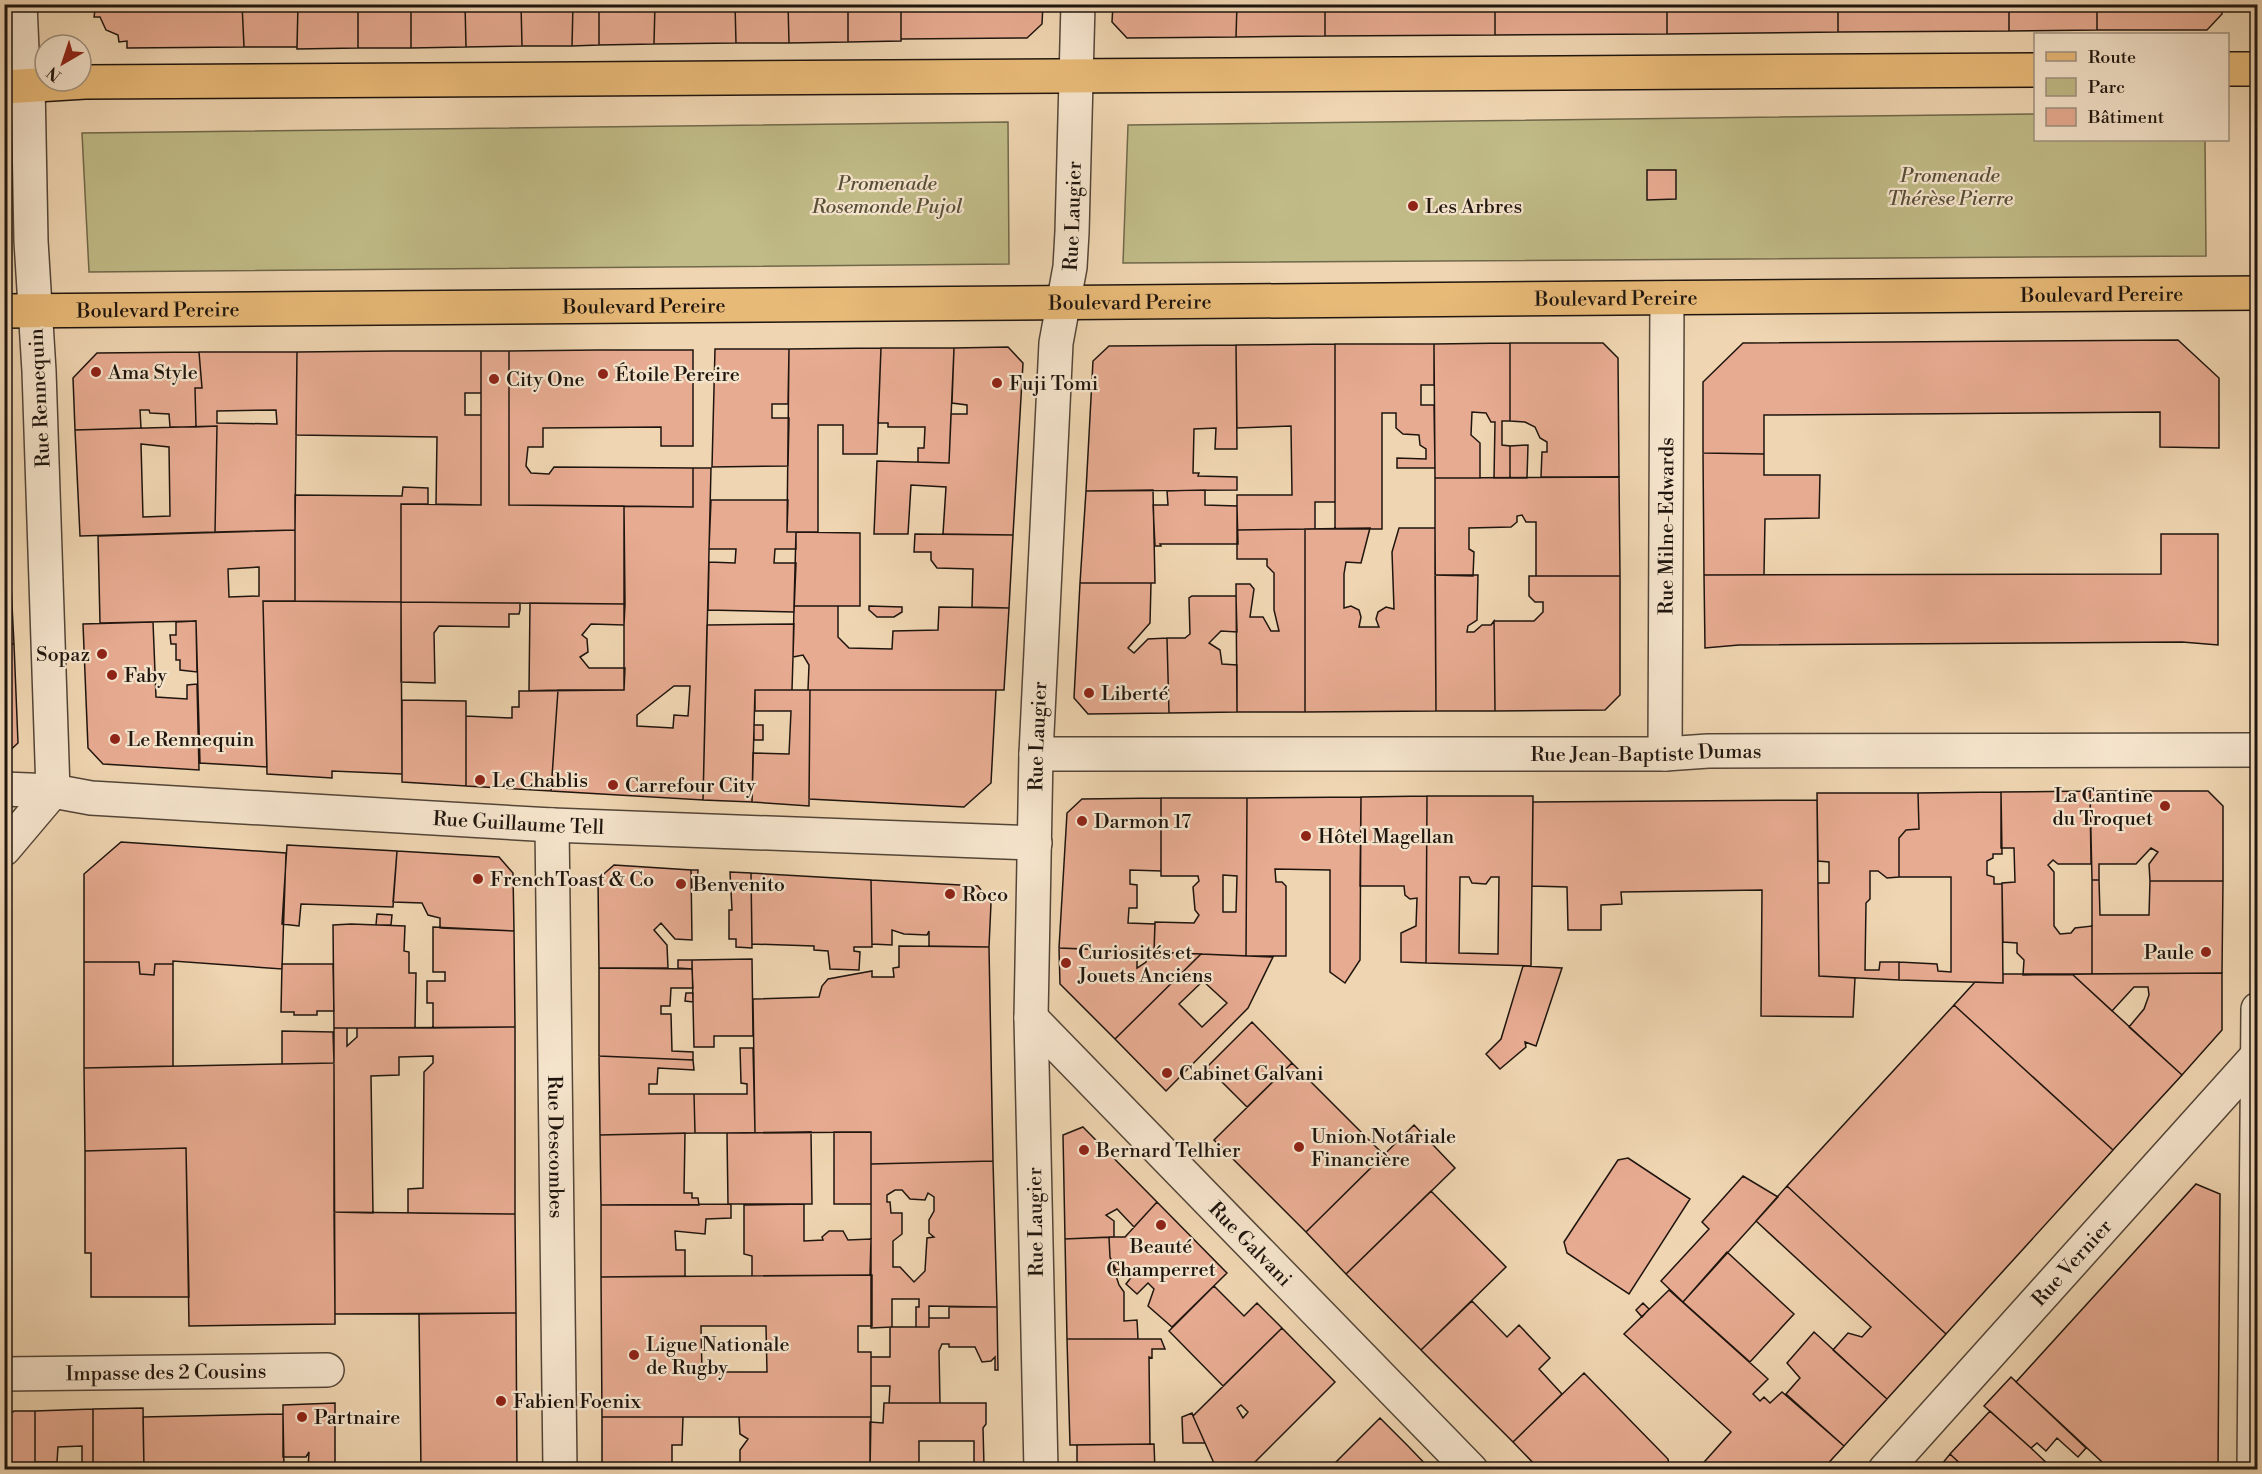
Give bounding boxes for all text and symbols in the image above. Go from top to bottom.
north arrow [33,33,93,93]
legend [2034,33,2229,141]
text: Route [2088,46,2136,69]
text: N [43,62,65,86]
text: Parc [2088,76,2125,99]
text: Bâtiment [2087,106,2165,129]
street label: Rue Laugier [1059,160,1088,272]
park label: Promenade Thérèse Pierre [1887,164,2014,212]
park label: Promenade Rosemonde Pujol [811,172,963,220]
place label: Les Arbres [1425,195,1522,220]
marker: Les Arbres [1406,199,1420,213]
street label: Boulevard Pereire [2019,283,2184,309]
street label: Boulevard Pereire [1533,286,1698,313]
street label: Boulevard Pereire [1047,290,1212,317]
street label: Boulevard Pereire [561,294,726,321]
street label: Boulevard Pereire [75,298,240,324]
street label: Rue Rennequin [24,328,57,468]
place label: Ama Style [107,361,198,386]
place label: Étoile Pereire [615,362,740,388]
marker: Ama Style [89,365,103,379]
marker: Étoile Pereire [596,367,610,381]
place label: City One [506,368,585,393]
marker: City One [487,372,501,386]
place label: Fuji Tomi [1009,372,1099,397]
marker: Fuji Tomi [990,376,1004,390]
street label: Rue Milne-Edwards [1655,437,1680,615]
place label: Sopaz [36,643,90,668]
marker: Sopaz [95,647,109,661]
place label: Faby [124,664,167,689]
marker: Faby [105,668,119,682]
street label: Rue Laugier [1024,680,1054,791]
place label: Liberté [1101,682,1169,707]
marker: Liberté [1082,686,1096,700]
place label: Le Rennequin [127,728,255,753]
marker: Le Rennequin [108,732,122,746]
street label: Rue Jean-Baptiste Dumas [1531,740,1761,768]
place label: Le Chablis [492,769,588,794]
marker: Le Chablis [473,773,487,787]
place label: Carrefour City [625,774,756,799]
marker: Carrefour City [606,778,620,792]
place label: La Cantine du Troquet [2052,784,2153,832]
marker: La Cantine du Troquet [2158,799,2172,813]
street label: Rue Guillaume Tell [432,807,605,841]
place label: Darmon 17 [1094,810,1191,835]
marker: Darmon 17 [1075,814,1089,828]
place label: Hôtel Magellan [1318,825,1454,850]
marker: Hôtel Magellan [1299,829,1313,843]
place label: FrenchToast & Co [490,868,654,893]
marker: FrenchToast & Co [471,872,485,886]
place label: Benvenito [692,873,785,898]
marker: Benvenito [674,877,688,891]
place label: Roco [962,883,1008,908]
marker: Roco [943,887,957,901]
place label: Curiosités et Jouets Anciens [1077,941,1212,989]
place label: Paule [2144,941,2194,966]
marker: Paule [2199,945,2213,959]
marker: Curiosités et Jouets Anciens [1059,956,1073,970]
place label: Cabinet Galvani [1179,1062,1324,1087]
marker: Cabinet Galvani [1160,1066,1174,1080]
street label: Rue Descombes [541,1075,568,1219]
place label: Union Notariale Financière [1311,1125,1456,1173]
place label: Bernard Telhier [1095,1139,1241,1164]
marker: Union Notariale Financière [1292,1140,1306,1154]
marker: Bernard Telhier [1077,1143,1091,1157]
street label: Rue Laugier [1023,1166,1050,1277]
street label: Rue Galvani [1203,1197,1297,1293]
street label: Rue Vernier [2027,1215,2118,1312]
marker: Beauté Champerret [1154,1218,1168,1232]
place label: Beauté Champerret [1106,1235,1216,1283]
place label: Ligue Nationale de Rugby [646,1333,789,1381]
marker: Ligue Nationale de Rugby [627,1348,641,1362]
street label: Impasse des 2 Cousins [65,1360,267,1387]
place label: Fabien Foenix [513,1390,642,1415]
marker: Fabien Foenix [494,1394,508,1408]
place label: Partnaire [314,1406,400,1431]
marker: Partnaire [295,1410,309,1424]

